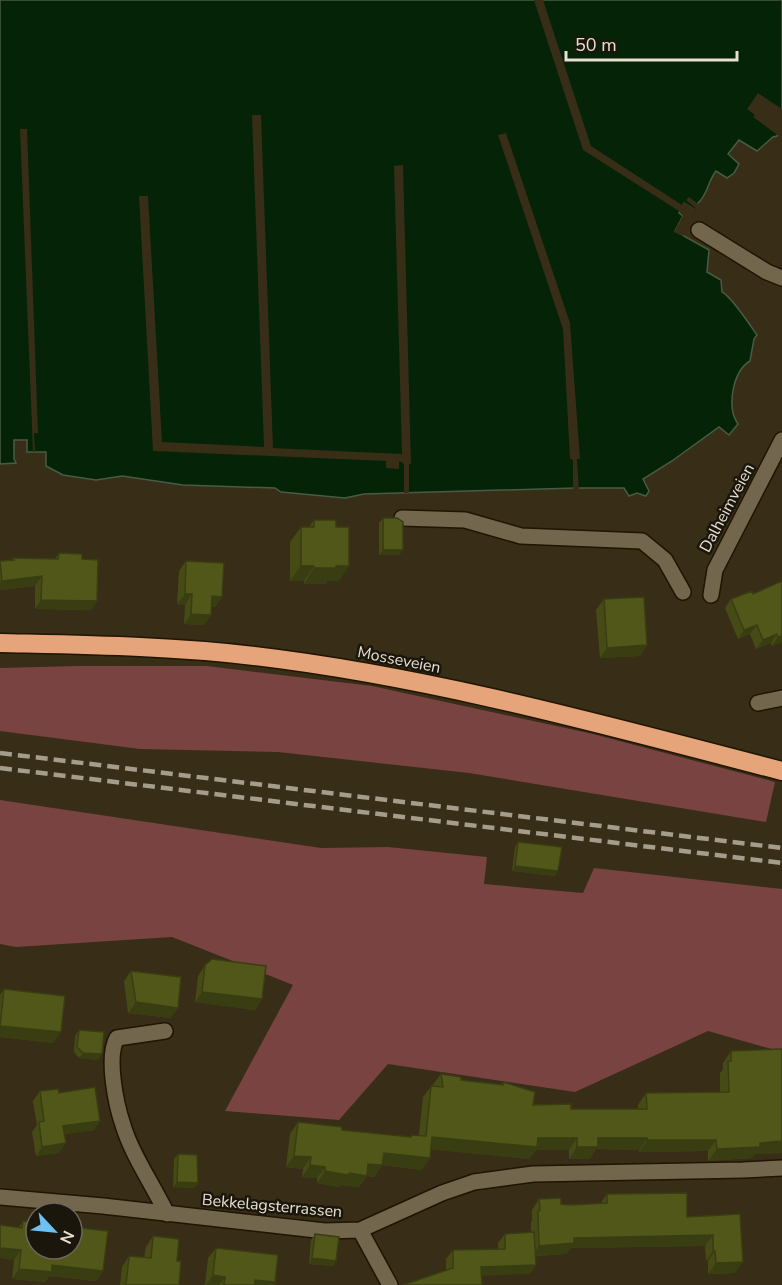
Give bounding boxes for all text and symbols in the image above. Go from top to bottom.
scale bar [566,24,737,62]
text: 50 m [575,33,617,57]
street label: Dalheimveien [694,460,760,556]
street label: Mosseveien [356,641,442,679]
street label: Bekkelagsterrassen [201,1189,343,1223]
north arrow [24,1201,84,1261]
text: N [54,1227,79,1247]

